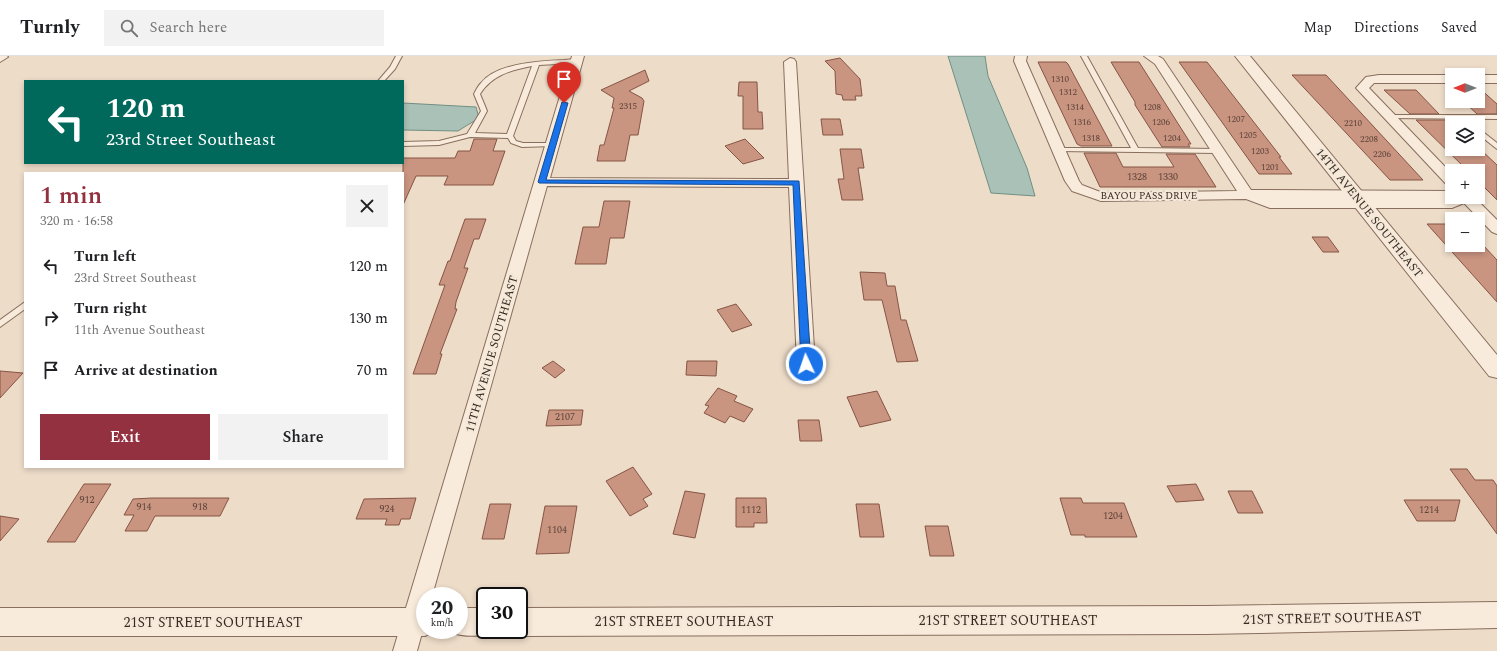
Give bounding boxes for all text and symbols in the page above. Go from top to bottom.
search box [104,10,384,46]
text: Turnly [20,13,80,42]
text: Search here [150,16,227,39]
icon: search [118,17,140,39]
text: Map [1304,17,1332,38]
text: Directions [1354,17,1419,38]
text: Saved [1441,17,1477,38]
pin [547,62,581,103]
icon: arrive [553,68,575,90]
north arrow [1445,68,1485,108]
map controls [1445,68,1485,252]
house number: 1310 [1051,72,1069,86]
house number: 1312 [1059,85,1077,99]
text: 120 m [106,87,185,130]
icon: left [40,96,92,148]
house number: 2315 [619,99,637,113]
house number: 1314 [1066,100,1084,114]
house number: 1208 [1143,100,1161,114]
house number: 1207 [1227,112,1245,126]
house number: 1316 [1073,115,1091,129]
house number: 1206 [1152,115,1170,129]
house number: 2210 [1344,116,1362,130]
button: layers [1445,116,1485,156]
text: 23rd Street Southeast [106,126,276,153]
house number: 1205 [1239,128,1257,142]
house number: 1318 [1082,131,1100,145]
house number: 1204 [1163,131,1181,145]
house number: 2208 [1360,132,1378,146]
house number: 1203 [1251,144,1269,158]
street label: 14TH AVENUE SOUTHEAST [1311,144,1427,282]
house number: 2206 [1373,147,1391,161]
house number: 1201 [1261,160,1279,174]
button: + [1445,164,1485,204]
house number: 1328 [1127,169,1147,185]
house number: 1330 [1158,169,1178,185]
text: 1 min [40,178,102,214]
button: close [346,185,388,227]
street label: BAYOU PASS DRIVE [1101,188,1197,204]
text: 320 m · 16:58 [40,211,113,231]
button: − [1445,212,1485,252]
text: Turn left [74,245,136,268]
icon: left [40,255,62,277]
text: 120 m [349,255,388,278]
text: 23rd Street Southeast [74,268,197,288]
street label: 11TH AVENUE SOUTHEAST [461,273,523,435]
text: Turn right [74,297,147,320]
icon: right [40,307,62,329]
text: 130 m [349,307,388,330]
text: 11th Avenue Southeast [74,320,205,340]
position arrow [785,343,827,385]
icon: arrive [40,359,62,381]
text: Arrive at destination [74,359,218,382]
text: 70 m [356,359,388,382]
house number: 2107 [555,409,575,425]
button: Exit [40,414,210,460]
button: Share [218,414,388,460]
house number: 912 [80,492,95,508]
house number: 914 [137,499,152,515]
house number: 918 [193,499,208,515]
house number: 924 [380,501,395,517]
house number: 1112 [741,502,761,518]
house number: 1214 [1419,502,1439,518]
house number: 1204 [1103,508,1123,524]
house number: 1104 [547,522,567,538]
speed limit sign: 30 [476,587,528,639]
text: 20 [431,593,453,623]
street label: 21ST STREET SOUTHEAST [1242,606,1422,630]
street label: 21ST STREET SOUTHEAST [919,610,1097,631]
street label: 21ST STREET SOUTHEAST [595,611,773,632]
street label: 21ST STREET SOUTHEAST [124,612,302,633]
text: km/h [431,615,453,631]

